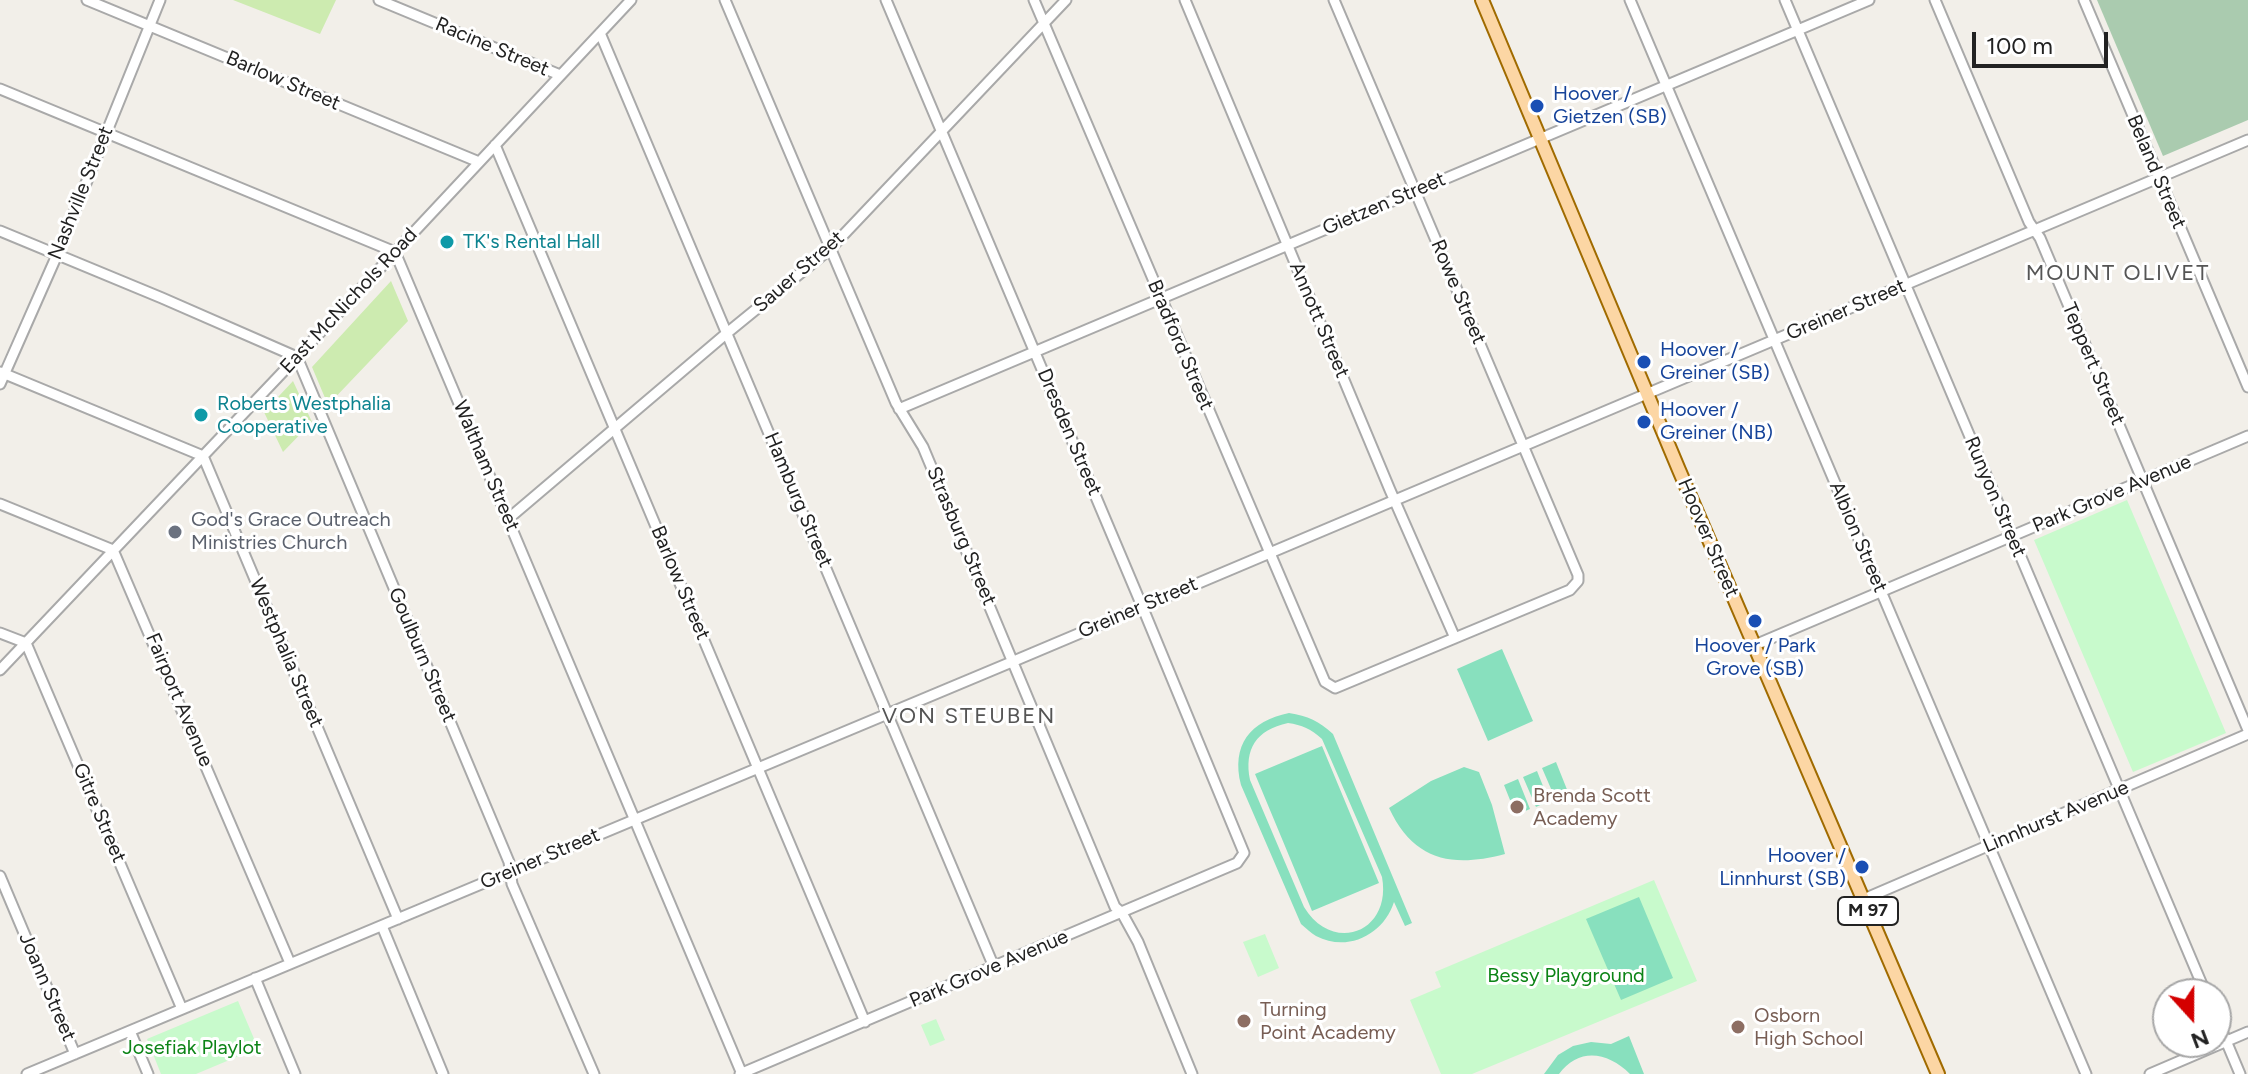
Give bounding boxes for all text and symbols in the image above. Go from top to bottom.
street label: Racine Street [432,12,552,82]
scale bar [1976,16,2112,66]
text: 100 m [1986,31,2053,60]
street label: Barlow Street [222,46,344,116]
place label: Hoover / Gietzen (SB) [1553,82,1667,129]
marker: Hoover / Gietzen (SB) [1528,97,1546,115]
street label: Beland Street [2121,111,2191,233]
street label: Nashville Street [43,123,119,263]
street label: Gietzen Street [1319,167,1449,241]
street label: East McNichols Road [275,223,423,379]
street label: Sauer Street [749,226,849,318]
place label: TK's Rental Hall [463,230,600,254]
marker: TK's Rental Hall [438,233,456,251]
street label: Rowe Street [1425,236,1491,348]
street label: Annott Street [1284,258,1354,382]
district label: MOUNT OLIVET [2026,261,2210,287]
street label: Greiner Street [1783,274,1909,346]
street label: Bradford Street [1142,276,1218,414]
street label: Teppert Street [2056,299,2130,429]
place label: Hoover / Greiner (SB) [1660,338,1770,385]
marker: Hoover / Greiner (SB) [1635,353,1653,371]
street label: Dresden Street [1031,365,1107,499]
place label: Roberts Westphalia Cooperative [217,392,391,439]
street label: Waltham Street [448,397,524,535]
place label: Hoover / Greiner (NB) [1660,398,1773,445]
marker: Roberts Westphalia Cooperative [192,406,210,424]
marker: Hoover / Greiner (NB) [1635,413,1653,431]
street label: Hamburg Street [759,429,837,571]
street label: Runyon Street [1959,433,2031,561]
street label: Park Grove Avenue [2029,450,2195,538]
street label: Strasburg Street [921,463,1001,609]
street label: Hoover Street [1672,475,1744,601]
street label: Albion Street [1824,478,1892,596]
place label: God's Grace Outreach Ministries Church [191,508,391,555]
street label: Barlow Street [645,522,715,644]
marker: God's Grace Outreach Ministries Church [166,523,184,541]
street label: Greiner Street [1075,572,1201,644]
street label: Westphalia Street [244,575,328,731]
street label: Goulburn Street [383,584,461,726]
marker: Hoover / Park Grove (SB) [1746,612,1764,630]
street label: Fairport Avenue [140,630,218,770]
place label: Hoover / Park Grove (SB) [1694,634,1816,681]
district label: VON STEUBEN [882,704,1056,730]
street label: Gitre Street [67,760,131,866]
street label: Linnhurst Avenue [1980,775,2132,859]
place label: Brenda Scott Academy [1533,784,1651,831]
marker: Brenda Scott Academy [1508,798,1526,816]
street label: Greiner Street [477,823,603,895]
place label: Hoover / Linnhurst (SB) [1719,844,1846,891]
marker: Hoover / Linnhurst (SB) [1853,858,1871,876]
road number: M 97 [1838,897,1898,925]
street label: Park Grove Avenue [906,925,1072,1013]
street label: Joann Street [13,929,81,1045]
park label: Bessy Playground [1487,964,1645,988]
north arrow [2152,978,2232,1058]
place label: Turning Point Academy [1260,998,1396,1045]
place label: Osborn High School [1754,1004,1863,1051]
marker: Turning Point Academy [1235,1012,1253,1030]
marker: Osborn High School [1729,1018,1747,1036]
text: N [2187,1023,2213,1055]
park label: Josefiak Playlot [122,1036,262,1060]

